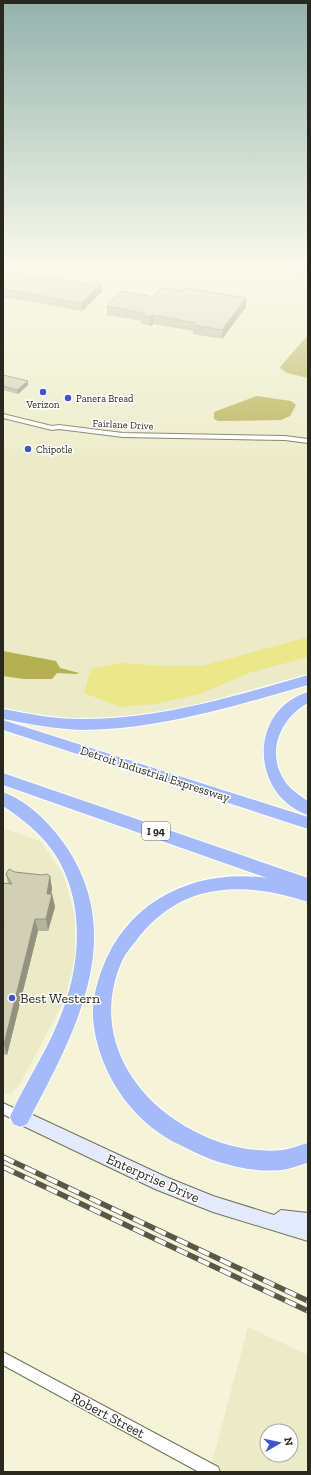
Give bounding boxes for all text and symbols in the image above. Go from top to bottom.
marker: Verizon [38,387,48,397]
marker: Panera Bread [63,393,73,403]
place label: Panera Bread [76,393,134,405]
place label: Verizon [25,399,60,411]
street label: Fairlane Drive [92,417,154,433]
marker: Chipotle [23,444,33,454]
place label: Chipotle [36,444,73,456]
street label: Detroit Industrial Expressway [79,743,232,805]
road number: I 94 [142,822,170,840]
place label: Best Western [20,990,100,1007]
marker: Best Western [7,993,17,1003]
street label: Enterprise Drive [104,1150,202,1207]
street label: Robert Street [68,1389,148,1442]
north arrow [259,1423,299,1463]
text: N [281,1436,296,1447]

